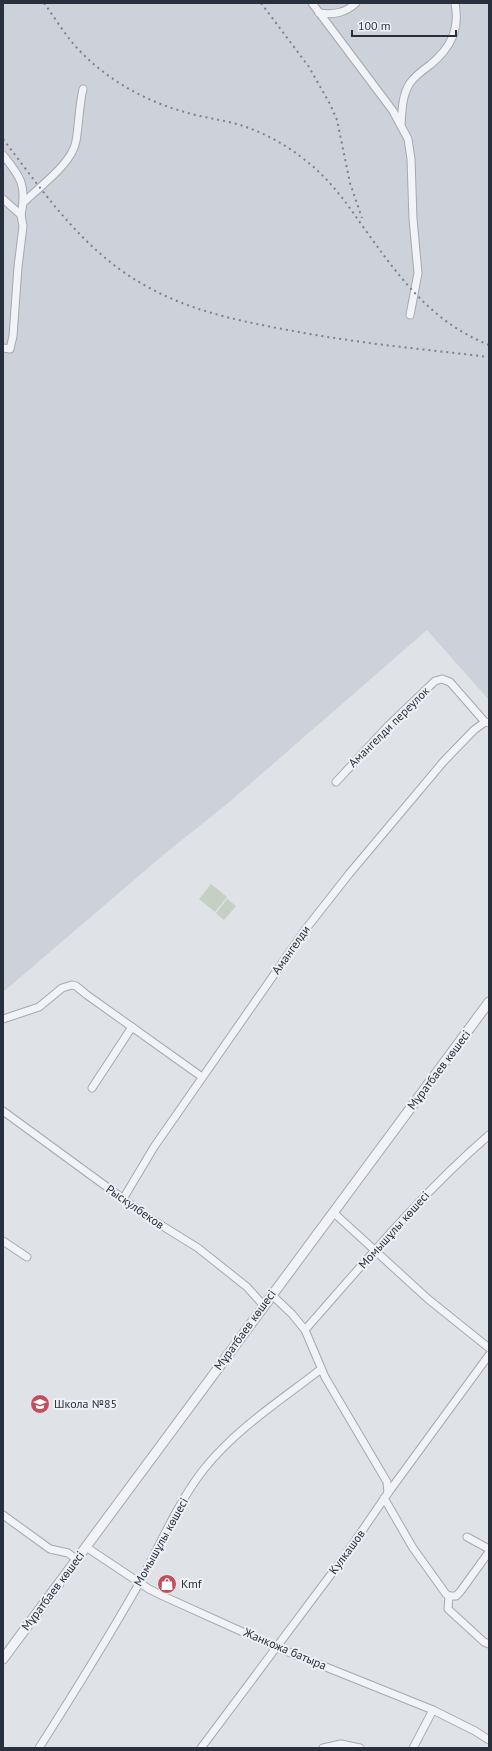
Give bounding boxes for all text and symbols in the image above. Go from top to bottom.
scale bar [352,12,456,38]
text: 100 m [358,18,391,33]
street label: Амангелди переулок [345,683,432,770]
street label: Амангелди [268,922,313,977]
street label: Мұратбаев көшесі [404,1027,473,1112]
street label: Рыскулбеков [103,1181,167,1232]
street label: Момышұлы көшесі [355,1188,432,1271]
street label: Мұратбаев көшесі [210,1287,279,1373]
school or university icon: Школа №85 [29,1393,51,1415]
place label: Школа №85 [54,1396,117,1411]
street label: Момышұлы көшесі [130,1495,191,1589]
street label: Кулкашов [325,1526,368,1577]
street label: Мұратбаев көшесі [18,1548,87,1633]
shop icon: Kmf [156,1573,178,1595]
place label: Kmf [181,1576,203,1591]
street label: Жанкожа батыра [241,1624,329,1673]

